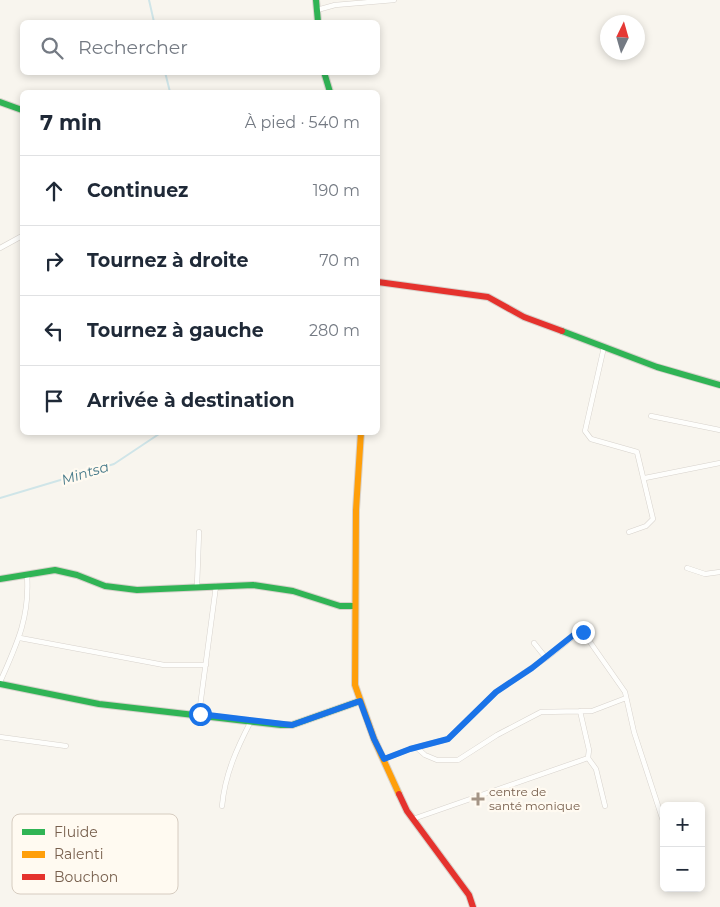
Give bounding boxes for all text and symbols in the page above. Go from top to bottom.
north arrow [600,15,645,60]
search box [20,20,380,75]
icon: search [38,34,66,62]
text: Rechercher [78,36,188,59]
text: 7 min [40,110,102,135]
text: À pied · 540 m [245,113,360,132]
icon: ahead [40,177,68,205]
text: Continuez [87,179,188,202]
text: 190 m [313,181,360,200]
icon: right [40,247,68,275]
text: Tournez à droite [87,249,248,272]
text: 70 m [319,251,360,270]
icon: left [40,317,68,345]
text: Tournez à gauche [87,319,264,342]
text: 280 m [309,321,360,340]
icon: arrive [40,387,68,415]
text: Arrivée à destination [87,389,295,412]
water label: Mintsa [59,457,111,489]
route end [572,621,595,644]
route start [189,703,212,726]
place label: centre de santé monique [489,784,580,813]
marker: centre de santé monique [471,792,485,806]
map controls [660,802,705,892]
button: + [660,802,705,847]
legend [12,814,178,894]
text: Fluide [54,823,98,841]
text: Ralenti [54,845,103,863]
button: − [660,847,705,892]
text: Bouchon [54,868,118,886]

